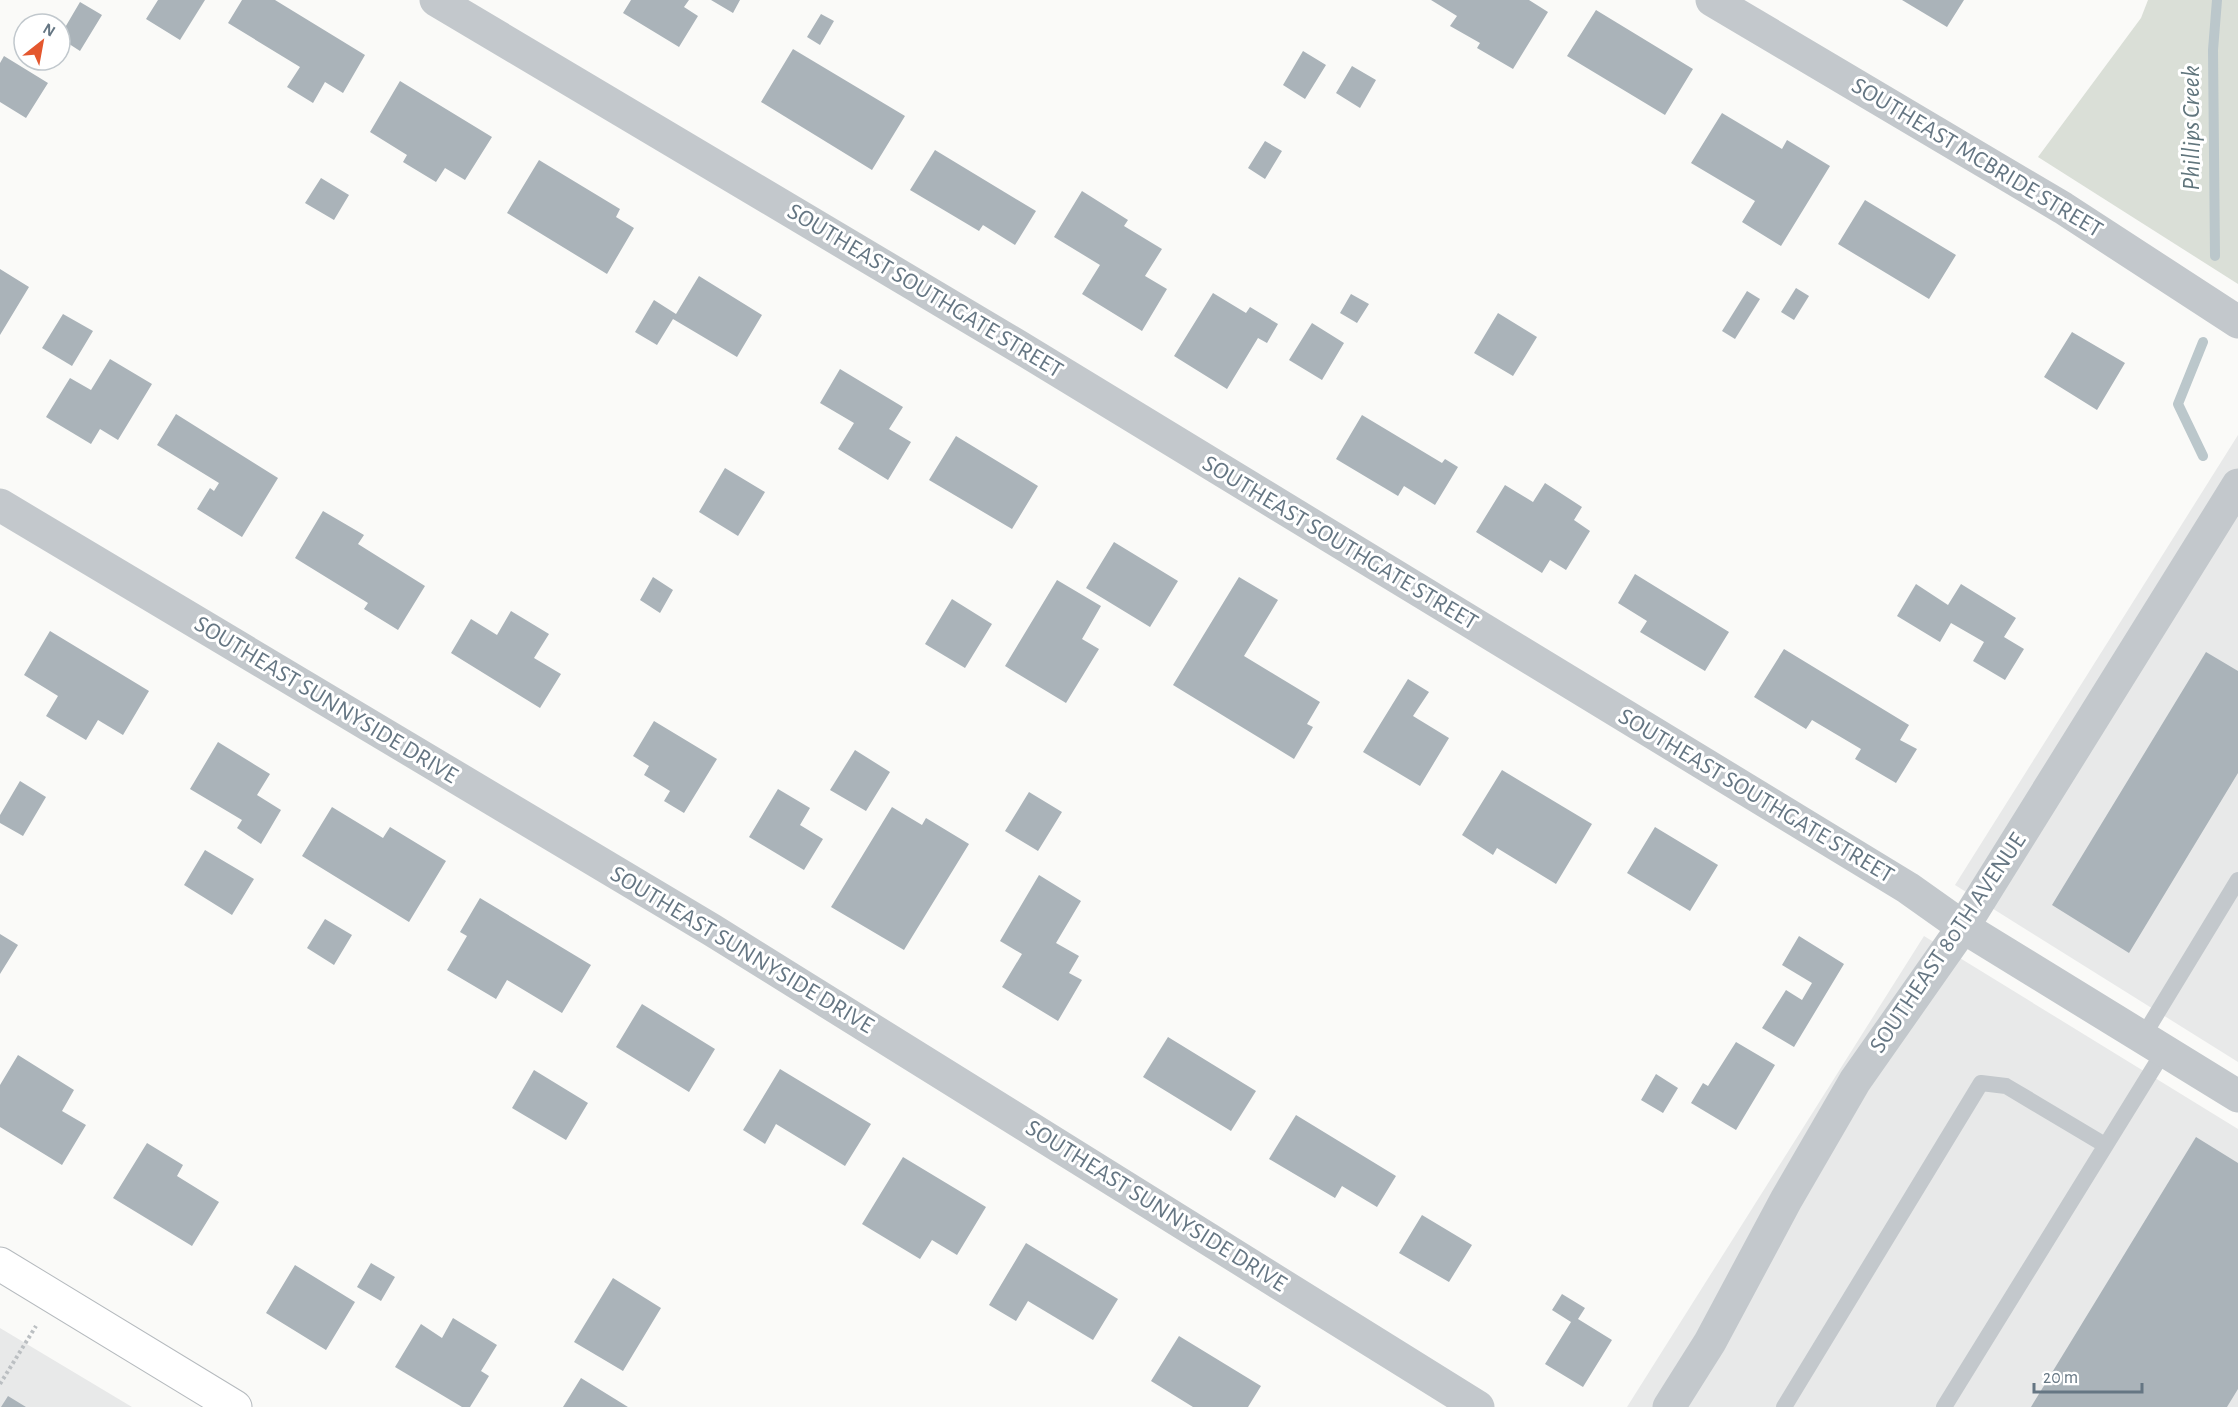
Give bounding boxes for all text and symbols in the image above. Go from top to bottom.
north arrow [12,12,72,72]
text: N [40,20,58,40]
water label: Phillips Creek [2178,65,2204,191]
street label: SOUTHEAST MCBRIDE STREET [1847,74,2107,243]
street label: SOUTHEAST SOUTHGATE STREET [783,199,1067,383]
street label: SOUTHEAST SOUTHGATE STREET [1198,451,1482,635]
street label: SOUTHEAST SUNNYSIDE DRIVE [190,612,462,788]
street label: SOUTHEAST SOUTHGATE STREET [1614,704,1898,888]
street label: SOUTHEAST 80TH AVENUE [1865,828,2031,1057]
street label: SOUTHEAST SUNNYSIDE DRIVE [606,862,878,1038]
street label: SOUTHEAST SUNNYSIDE DRIVE [1021,1116,1291,1297]
scale bar [2034,1356,2142,1394]
text: 20 m [2043,1369,2078,1387]

